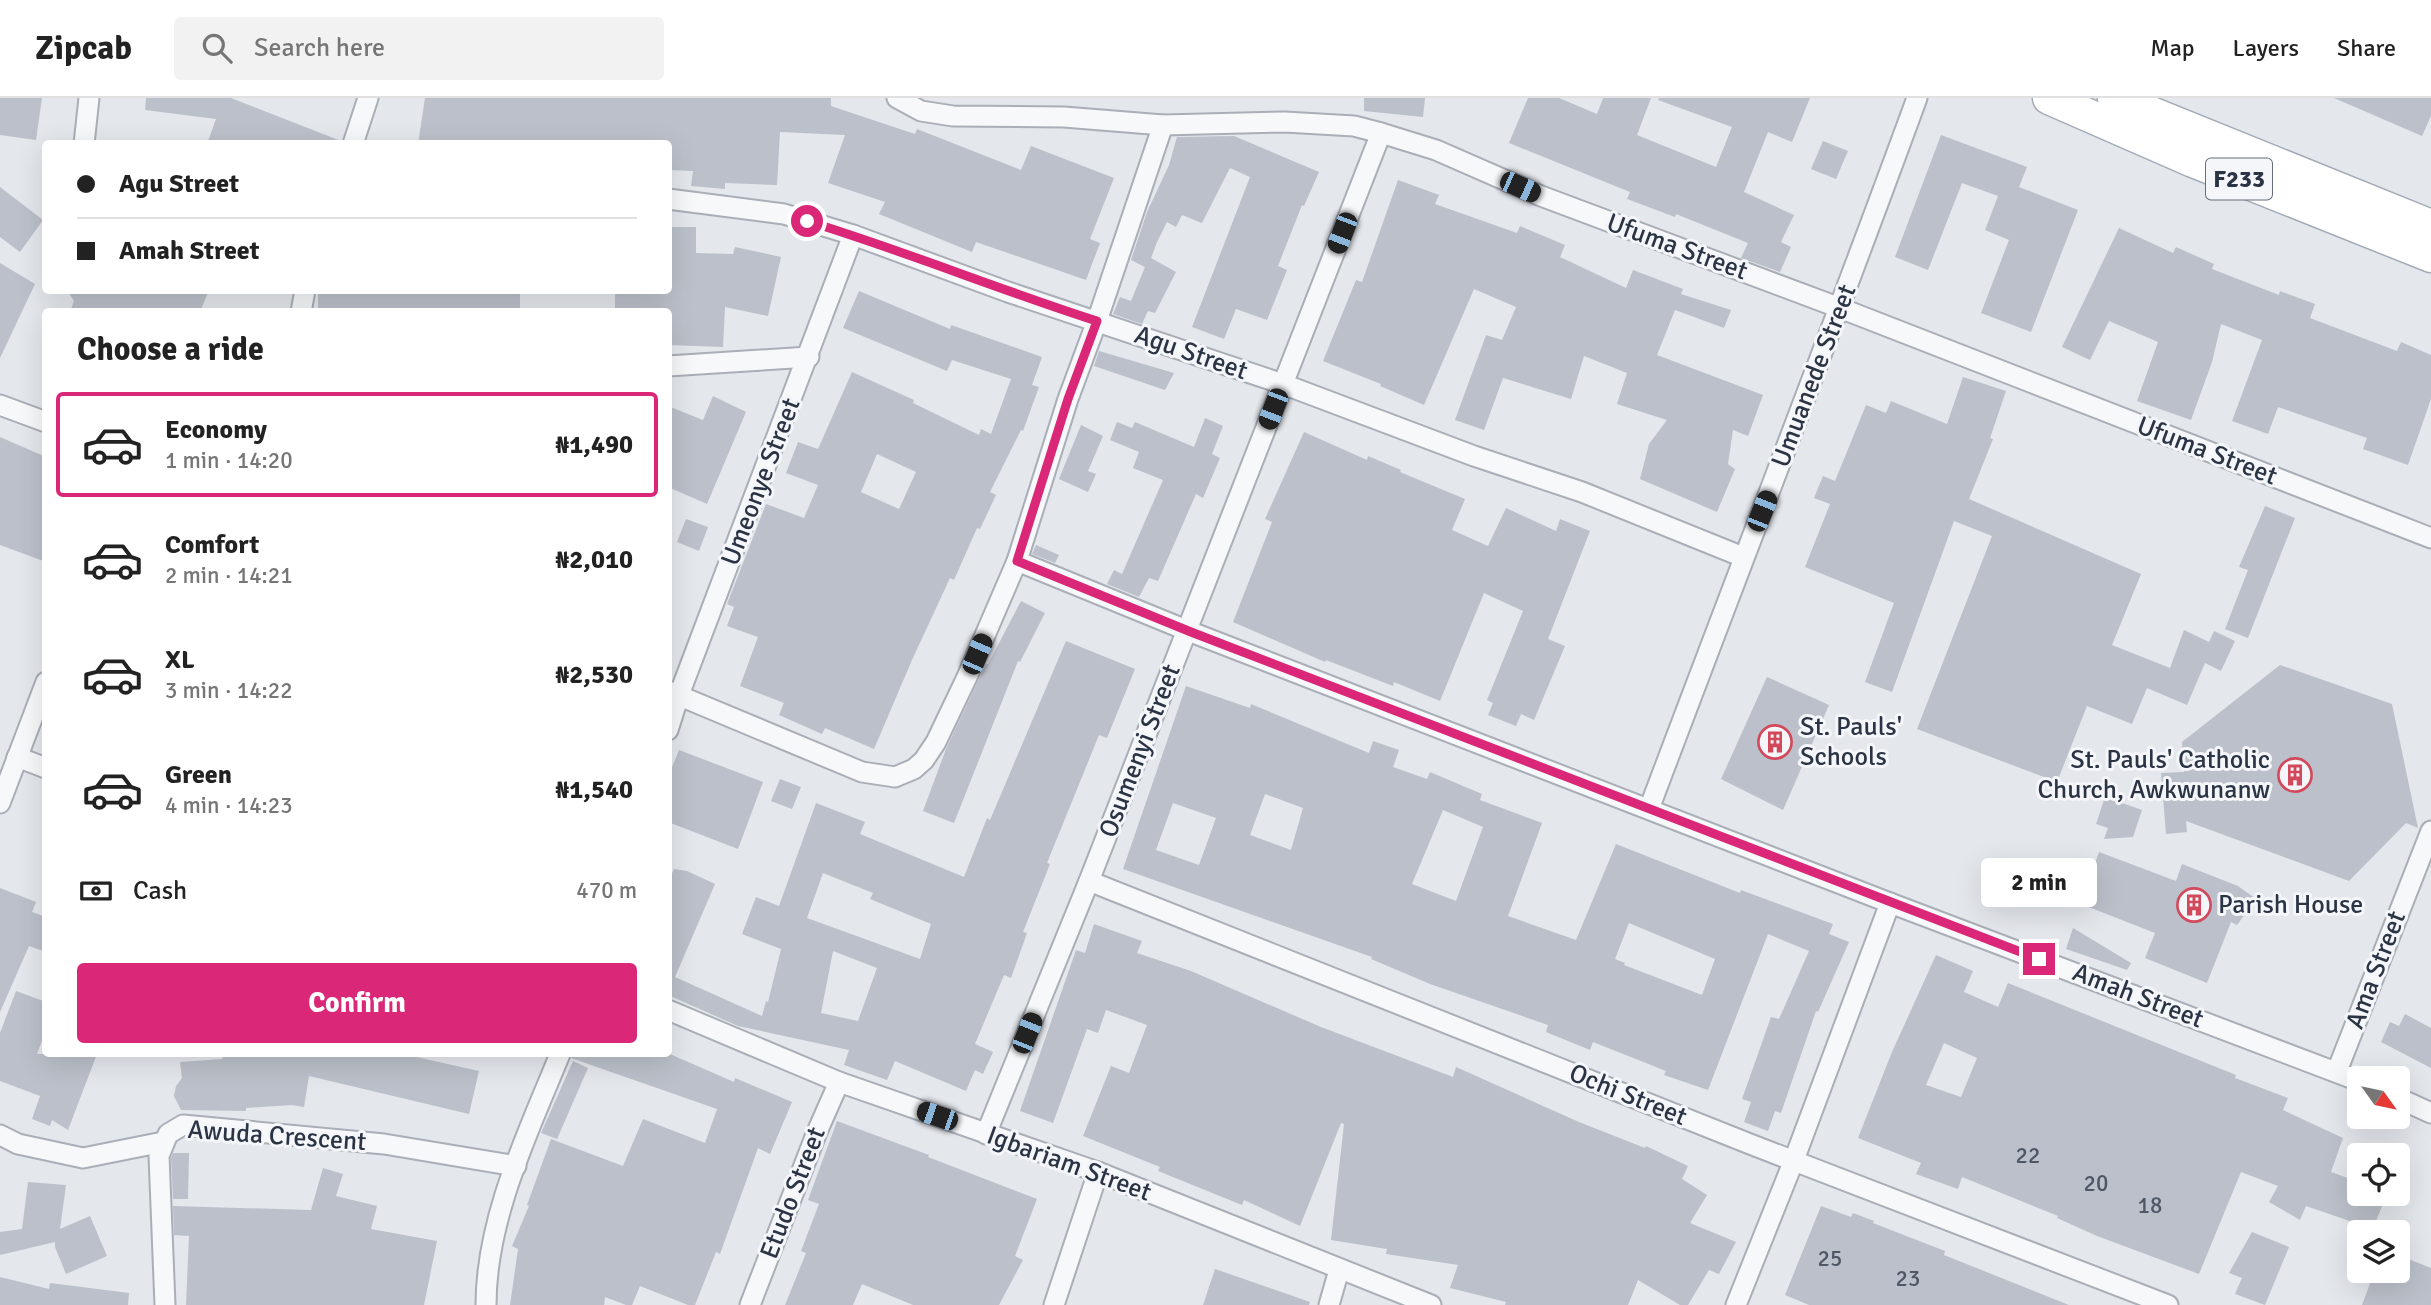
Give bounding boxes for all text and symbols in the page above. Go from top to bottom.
search box [174,17,664,80]
text: Zipcab [35,28,132,69]
icon: search [198,29,236,67]
text: Search here [254,32,385,64]
text: Map [2150,33,2195,63]
text: Layers [2233,33,2299,63]
text: Share [2337,33,2396,63]
road number: F233 [2206,158,2272,200]
text: Agu Street [119,168,239,200]
car [1497,169,1544,205]
route start [791,205,823,237]
street label: Ufuma Street [1602,207,1752,287]
car [1325,210,1360,256]
text: Amah Street [119,235,260,267]
street label: Umuanede Street [1764,280,1864,472]
street label: Agu Street [1130,319,1252,387]
text: Choose a ride [77,330,264,369]
car [1256,386,1291,432]
street label: Umeonye Street [714,394,808,570]
street label: Ufuma Street [2132,410,2282,492]
icon: car [81,413,144,476]
text: Economy [165,414,267,446]
text: ₦1,490 [555,429,633,461]
text: 1 min · 14:20 [165,446,293,475]
car [1745,488,1780,534]
icon: car [81,528,144,591]
text: Comfort [165,529,259,561]
text: ₦2,010 [555,544,633,576]
text: 2 min · 14:21 [165,561,293,590]
car [960,631,995,677]
icon: car [81,643,144,706]
text: XL [165,644,195,676]
text: ₦2,530 [555,659,633,691]
street label: Osumenyi Street [1092,660,1188,842]
text: 3 min · 14:22 [165,676,293,705]
place label: St. Pauls' Schools [1800,711,1902,773]
building icon: St. Pauls' Schools [1756,723,1794,761]
place label: St. Pauls' Catholic Church, Awkwunanw [2037,744,2270,806]
building icon: St. Pauls' Catholic Church, Awkwunanw [2276,756,2314,794]
icon: car [81,758,144,821]
text: Green [165,759,232,791]
text: ₦1,540 [555,774,633,806]
text: 4 min · 14:23 [165,791,293,820]
callout: 2 min [1981,858,2097,906]
text: 2 min [2011,868,2067,897]
icon: cash [77,872,115,910]
text: Cash [133,875,187,907]
text: 470 m [576,876,637,905]
building icon: Parish House [2175,886,2213,924]
place label: Parish House [2218,889,2363,921]
street label: Ama Street [2339,907,2413,1033]
route end [2023,943,2055,975]
street label: Amah Street [2068,956,2208,1036]
button: Confirm [77,963,637,1043]
car [1010,1010,1045,1056]
street label: Ochi Street [1564,1057,1692,1133]
north arrow [2347,1066,2410,1129]
map controls [2347,1066,2410,1283]
car [914,1099,961,1133]
street label: Awuda Crescent [187,1114,367,1158]
street label: Igbariam Street [982,1119,1156,1209]
street label: Etudo Street [753,1123,833,1263]
house number: 22 [2016,1141,2040,1170]
button: locate [2347,1143,2410,1206]
house number: 20 [2084,1169,2108,1198]
house number: 18 [2138,1191,2162,1220]
button: layers [2347,1220,2410,1283]
house number: 25 [1818,1244,1842,1273]
house number: 23 [1896,1264,1920,1293]

